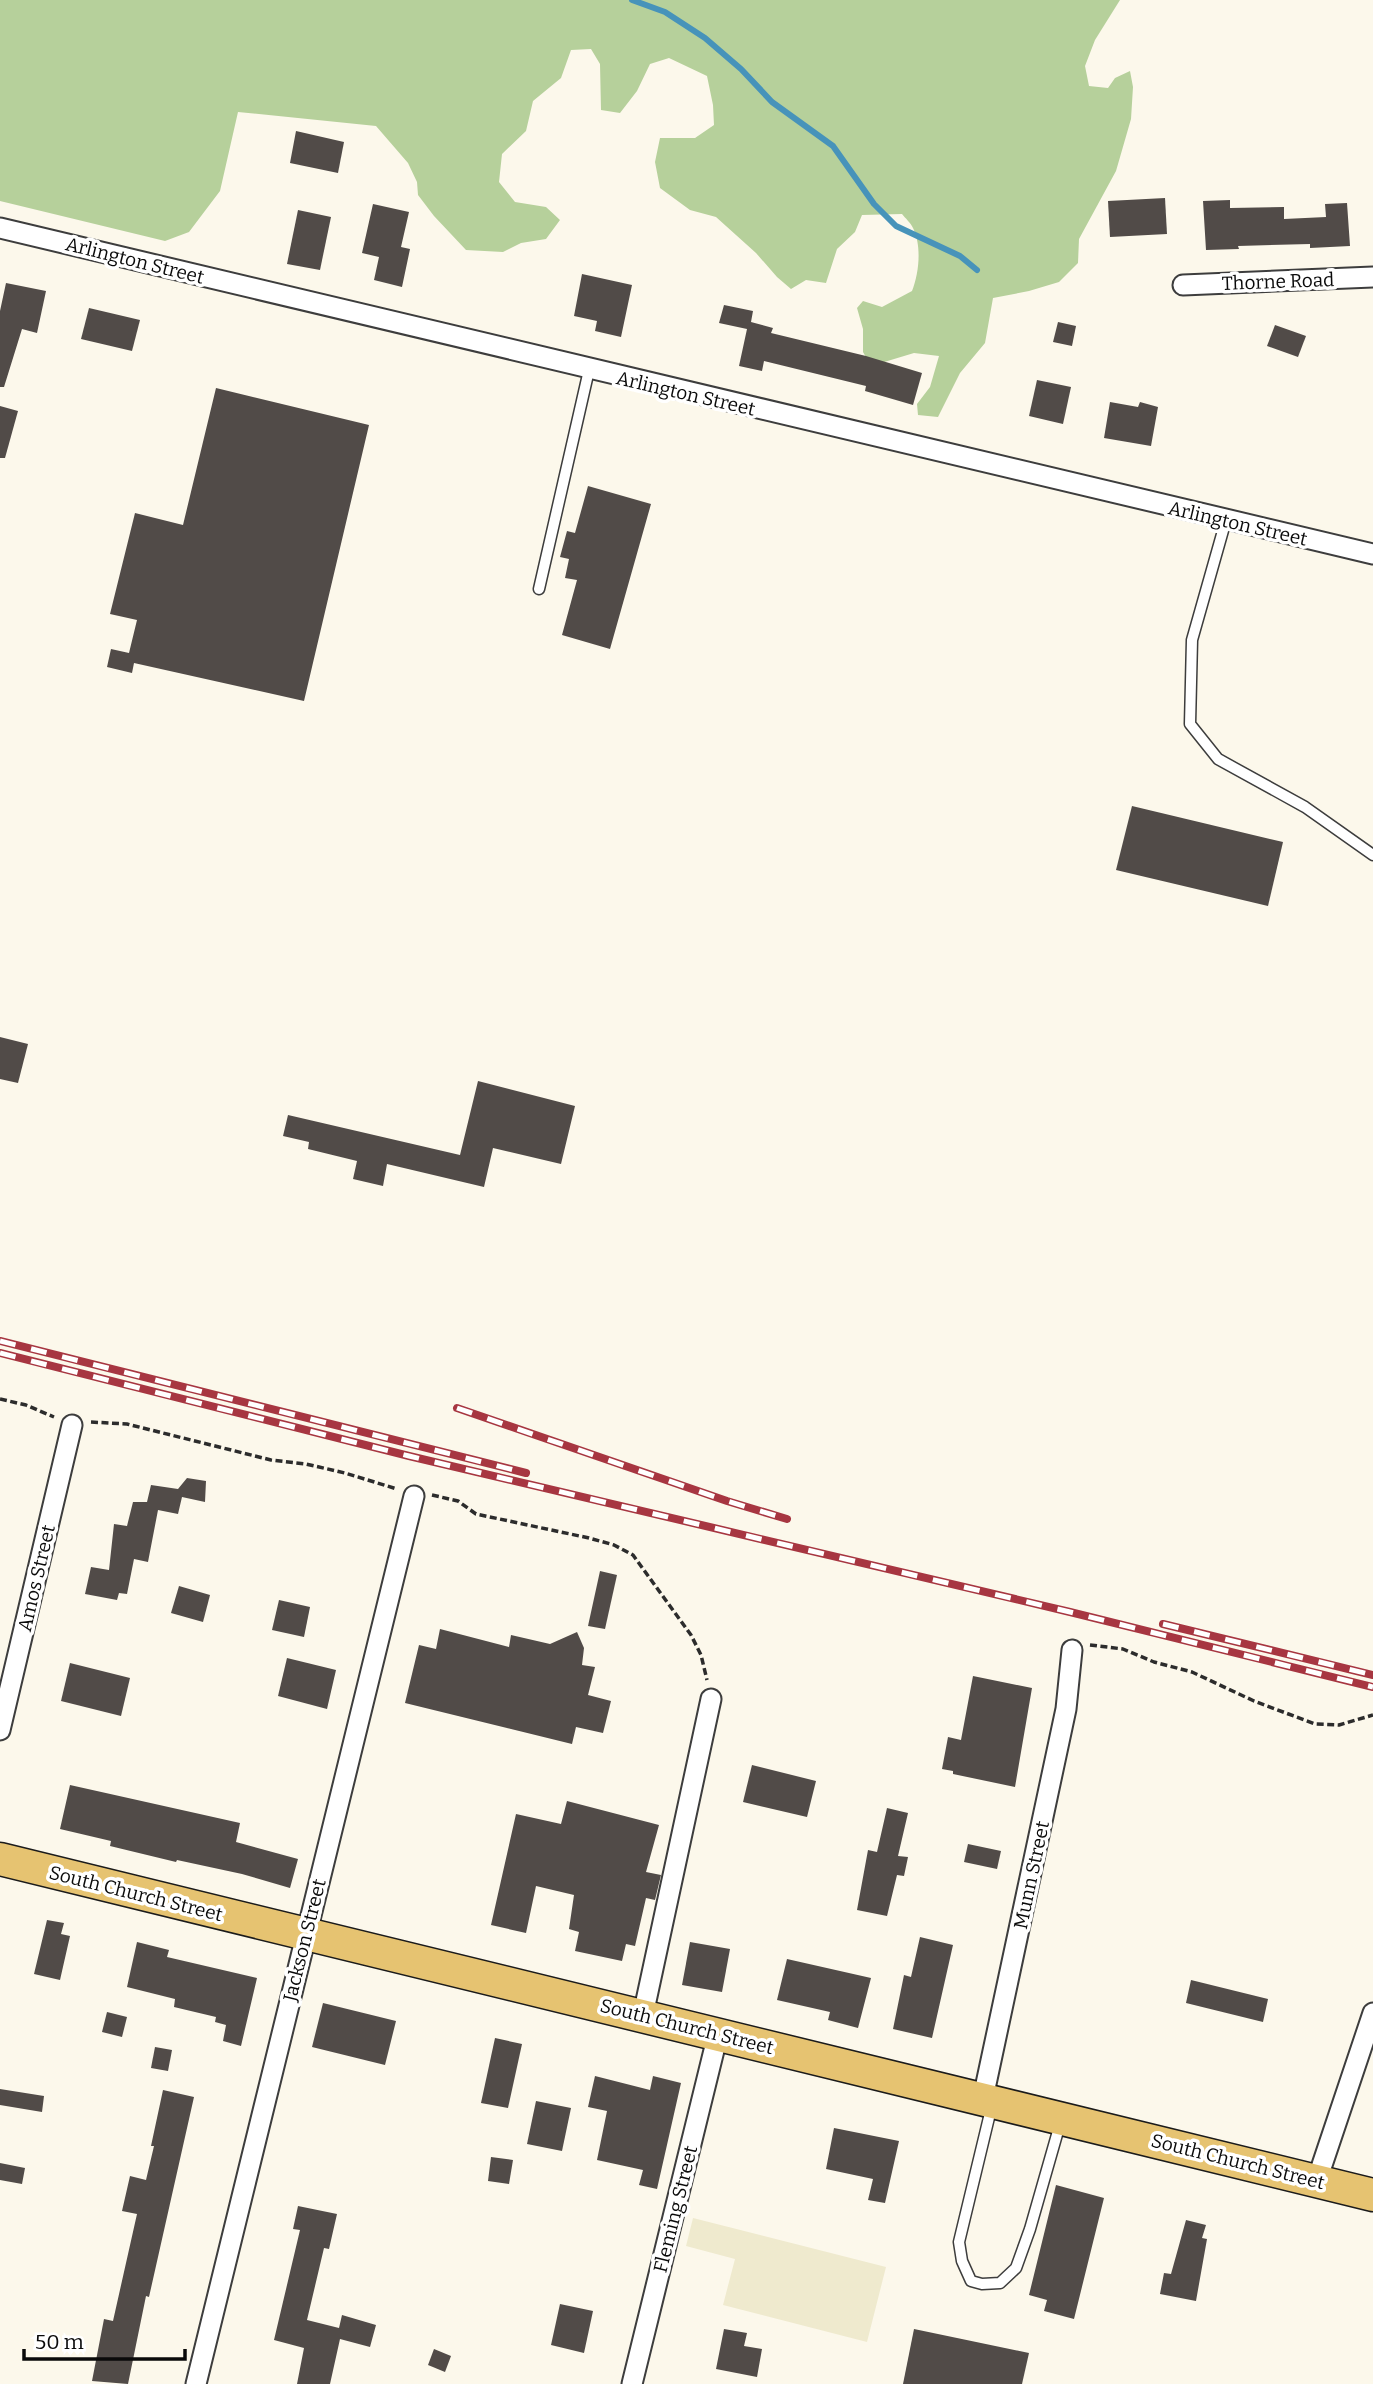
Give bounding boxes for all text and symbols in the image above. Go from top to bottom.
street label: Arlington Street [63,232,207,289]
street label: Thorne Road [1221,268,1335,295]
street label: Arlington Street [614,366,758,421]
street label: Arlington Street [1166,496,1310,551]
street label: Amos Street [13,1522,60,1634]
street label: Munn Street [1009,1819,1054,1931]
street label: South Church Street [47,1861,225,1926]
street label: Jackson Street [278,1876,331,2005]
street label: South Church Street [598,1994,776,2059]
street label: South Church Street [1149,2129,1327,2194]
street label: Fleming Street [649,2143,702,2275]
scale bar [24,2318,186,2362]
text: 50 m [35,2329,84,2355]

